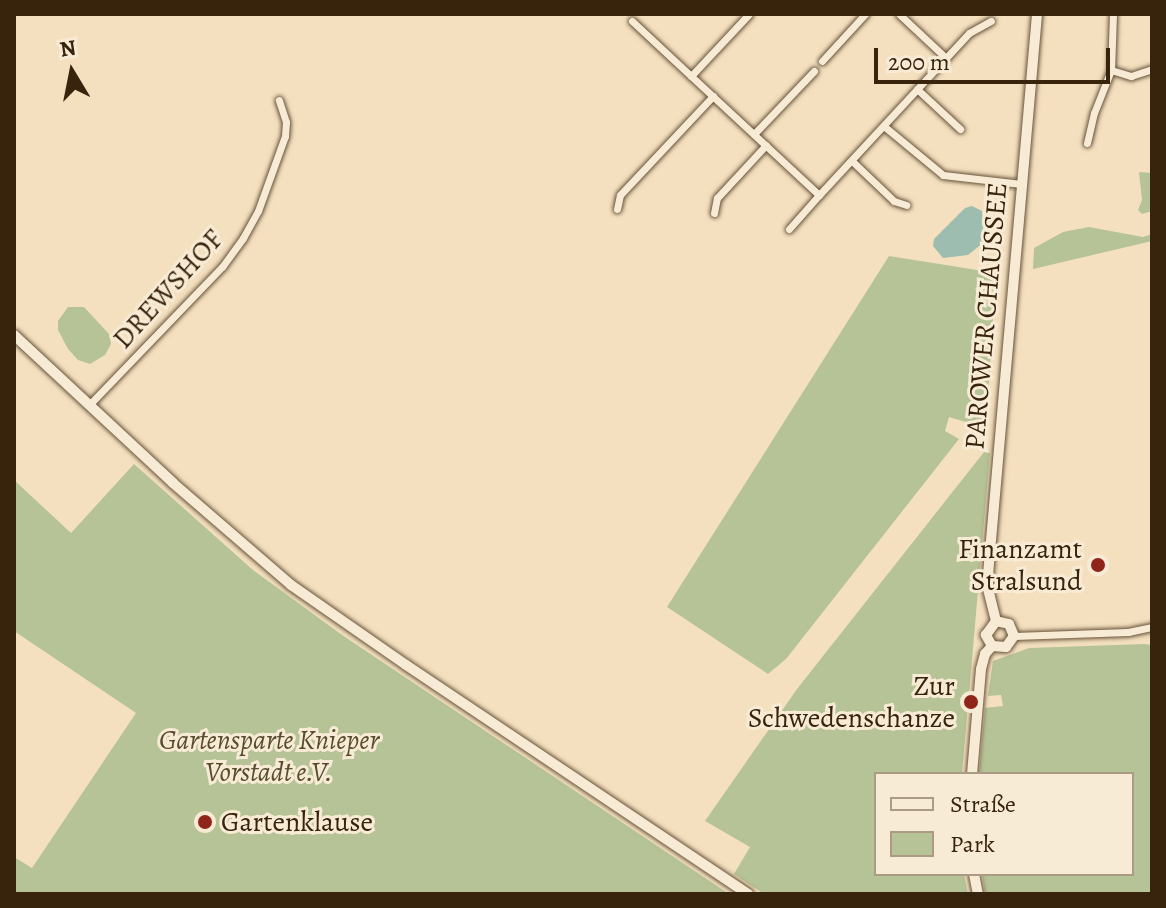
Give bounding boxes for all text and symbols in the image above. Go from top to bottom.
north arrow [32,32,112,112]
text: N [57,32,78,65]
scale bar [878,32,1114,82]
text: 200 m [888,46,950,78]
street label: PAROWER CHAUSSEE [958,181,1014,451]
street label: DREWSHOF [106,223,230,355]
place label: Finanzamt Stralsund [958,532,1082,598]
marker: Finanzamt Stralsund [1089,556,1107,574]
place label: Zur Schwedenschanze [748,669,955,735]
marker: Zur Schwedenschanze [962,693,980,711]
park label: Gartensparte Knieper Vorstadt e.V. [159,723,379,789]
legend [874,772,1134,876]
text: Straße [950,788,1016,820]
place label: Gartenklause [221,805,373,839]
marker: Gartenklause [196,813,214,831]
text: Park [950,828,995,860]

